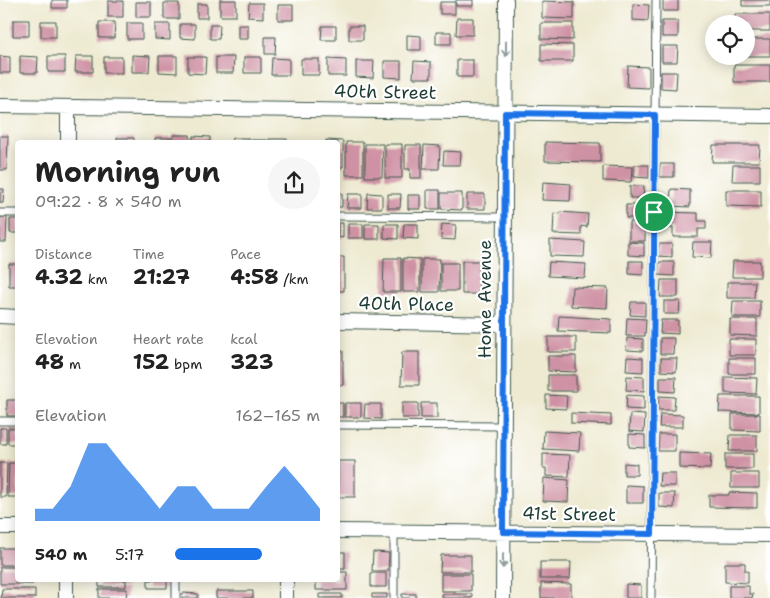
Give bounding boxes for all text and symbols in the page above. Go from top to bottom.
map controls [705,15,755,65]
button: locate [705,15,755,65]
one-way arrow [501,40,510,56]
street label: 40th Street [333,79,437,105]
text: Morning run [35,153,220,191]
button: share [268,157,320,209]
text: 09:22 · 8 × 540 m [35,191,181,212]
pin [633,191,675,233]
icon: arrive [640,198,668,226]
street label: Home Avenue [473,239,497,359]
text: Distance [35,245,92,263]
text: Time [133,245,165,263]
text: Pace [230,245,261,263]
text: 4.32 [35,263,83,291]
text: 21:27 [133,263,190,291]
text: 4:58 [230,263,279,291]
text: km [83,270,108,288]
text: /km [279,270,309,288]
street label: 40th Place [358,291,454,317]
text: Elevation [35,330,98,348]
text: Heart rate [133,330,204,348]
text: kcal [230,330,258,348]
text: 48 [35,348,64,376]
text: 152 [133,348,169,376]
text: 323 [230,348,273,376]
text: m [64,355,81,373]
text: bpm [169,355,202,373]
text: Elevation [35,405,107,426]
text: 162–165 m [236,405,320,426]
street label: 41st Street [522,501,616,527]
text: 540 m [35,544,87,565]
text: 5:17 [115,544,145,565]
one-way arrow [498,552,508,569]

